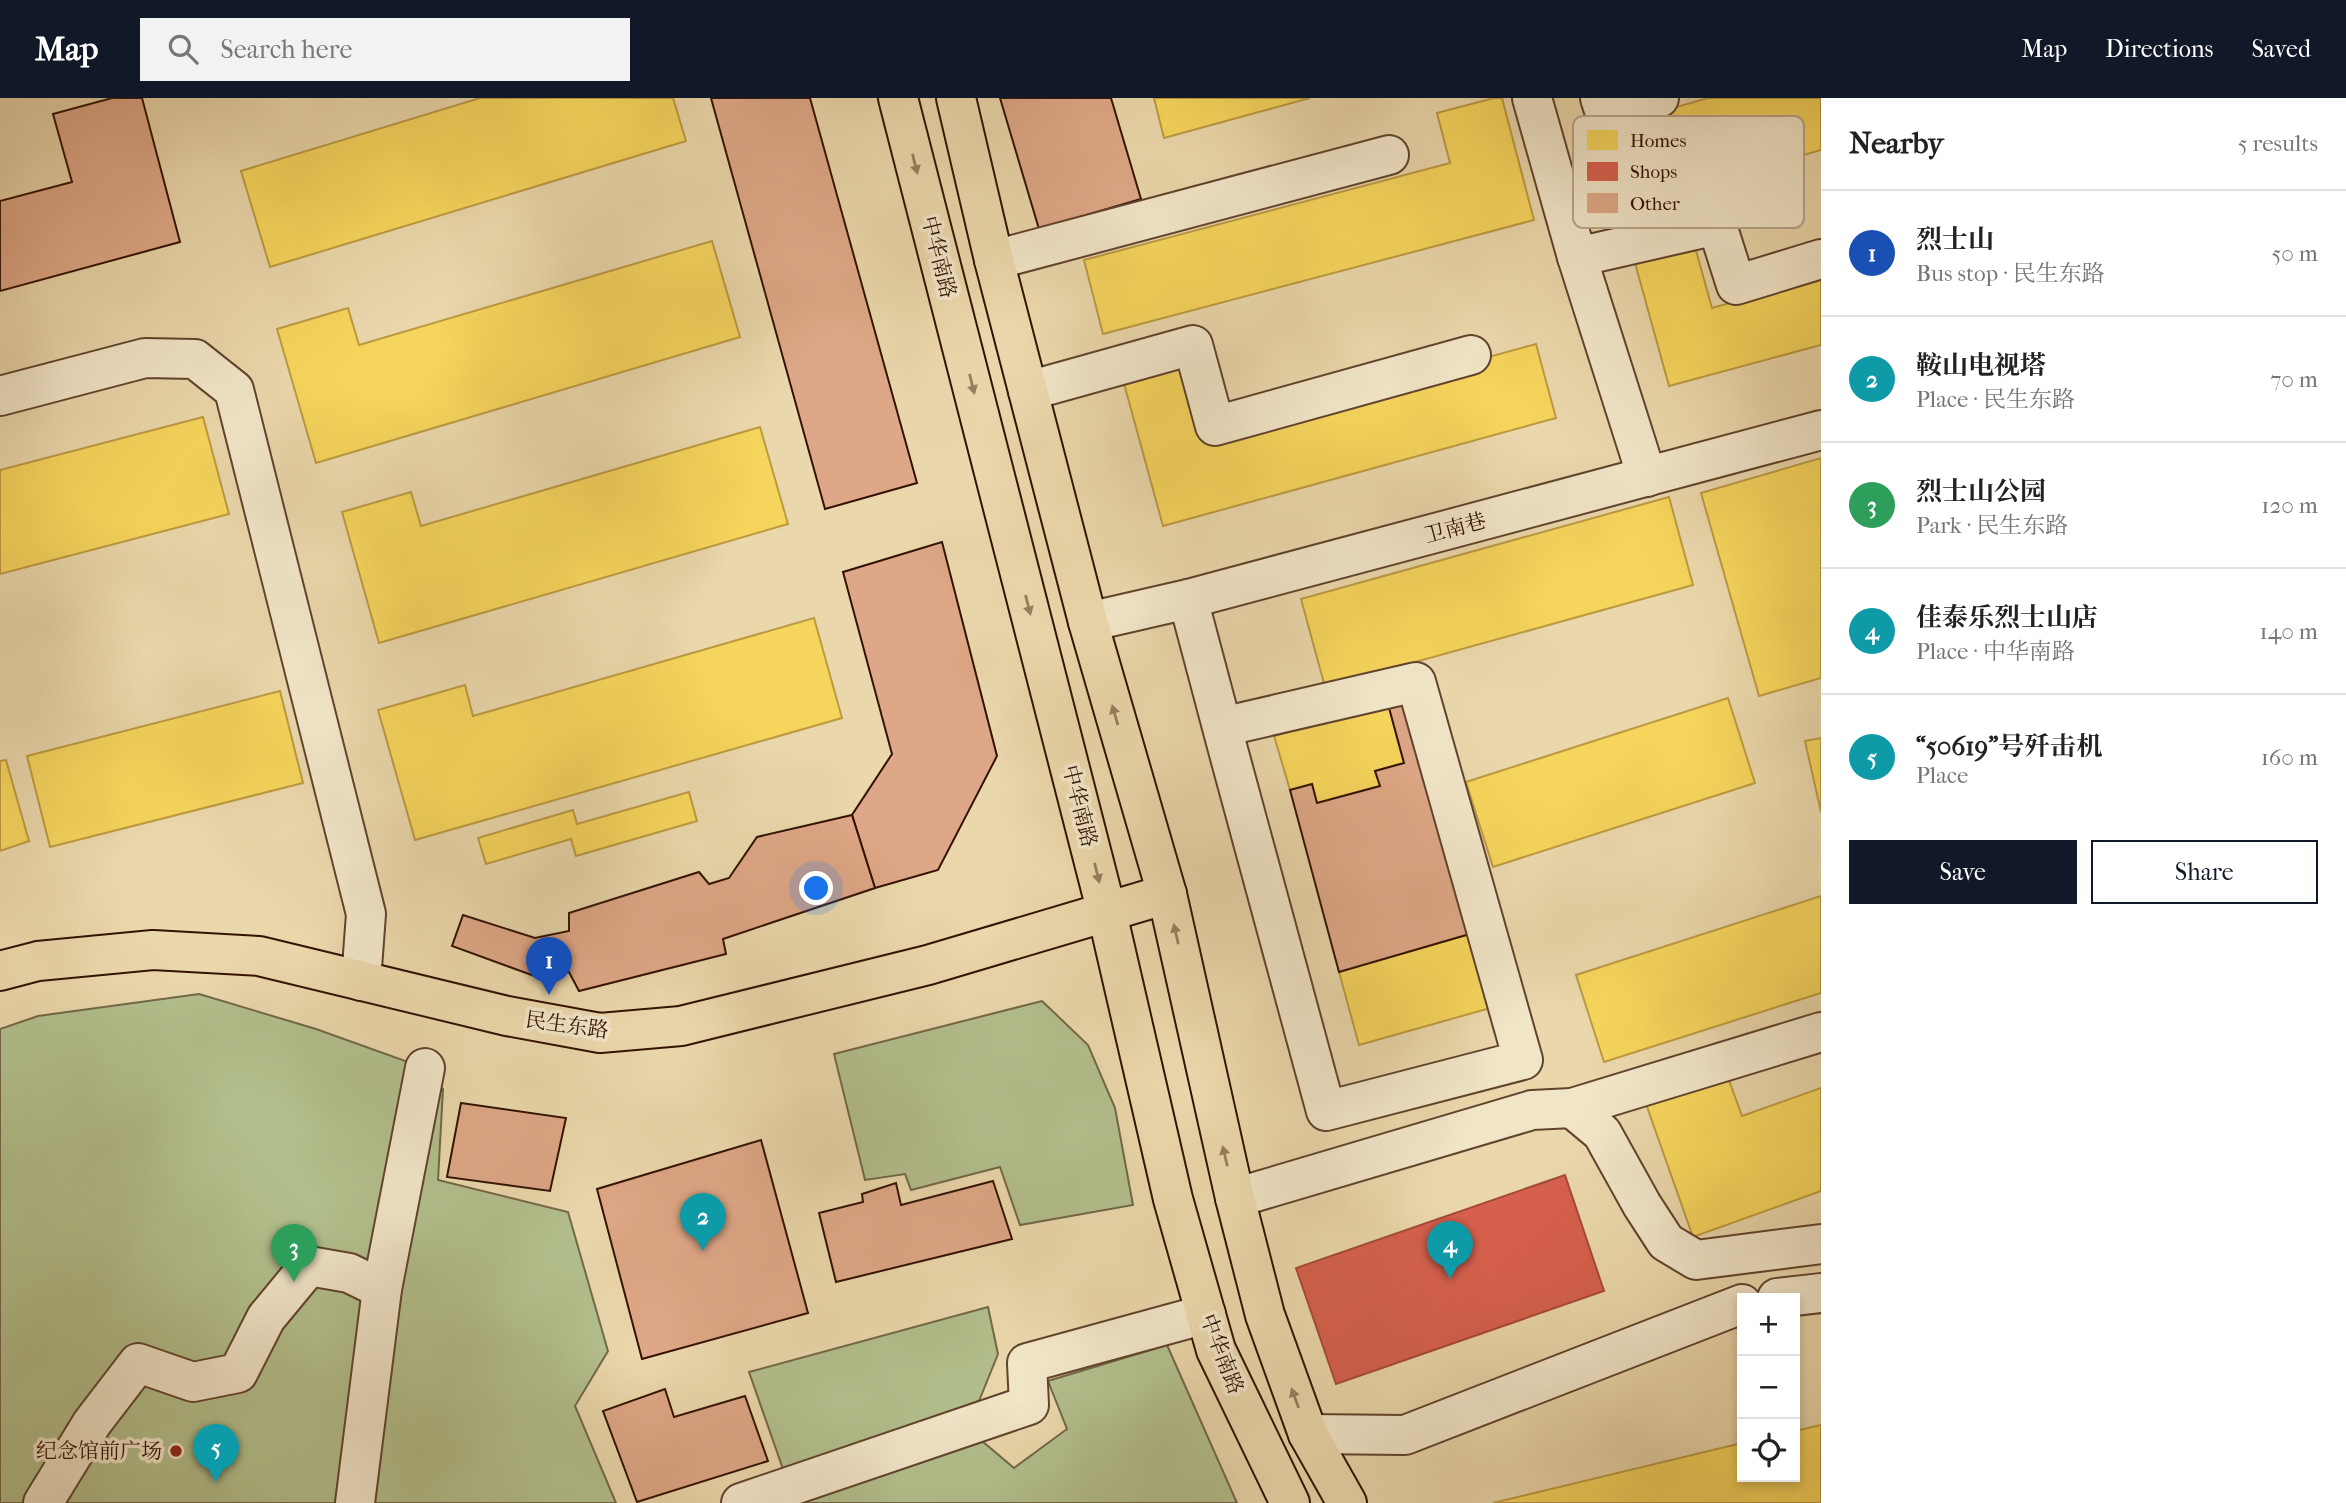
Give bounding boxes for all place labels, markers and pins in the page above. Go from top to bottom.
pin: 1 [526,937,572,995]
pin: 2 [680,1193,726,1251]
pin: 4 [1427,1221,1473,1279]
pin: 3 [271,1224,317,1282]
pin: 5 [193,1424,239,1482]
place label: 纪念馆前广场 [36,1439,162,1463]
marker: 纪念馆前广场 [168,1443,184,1459]

